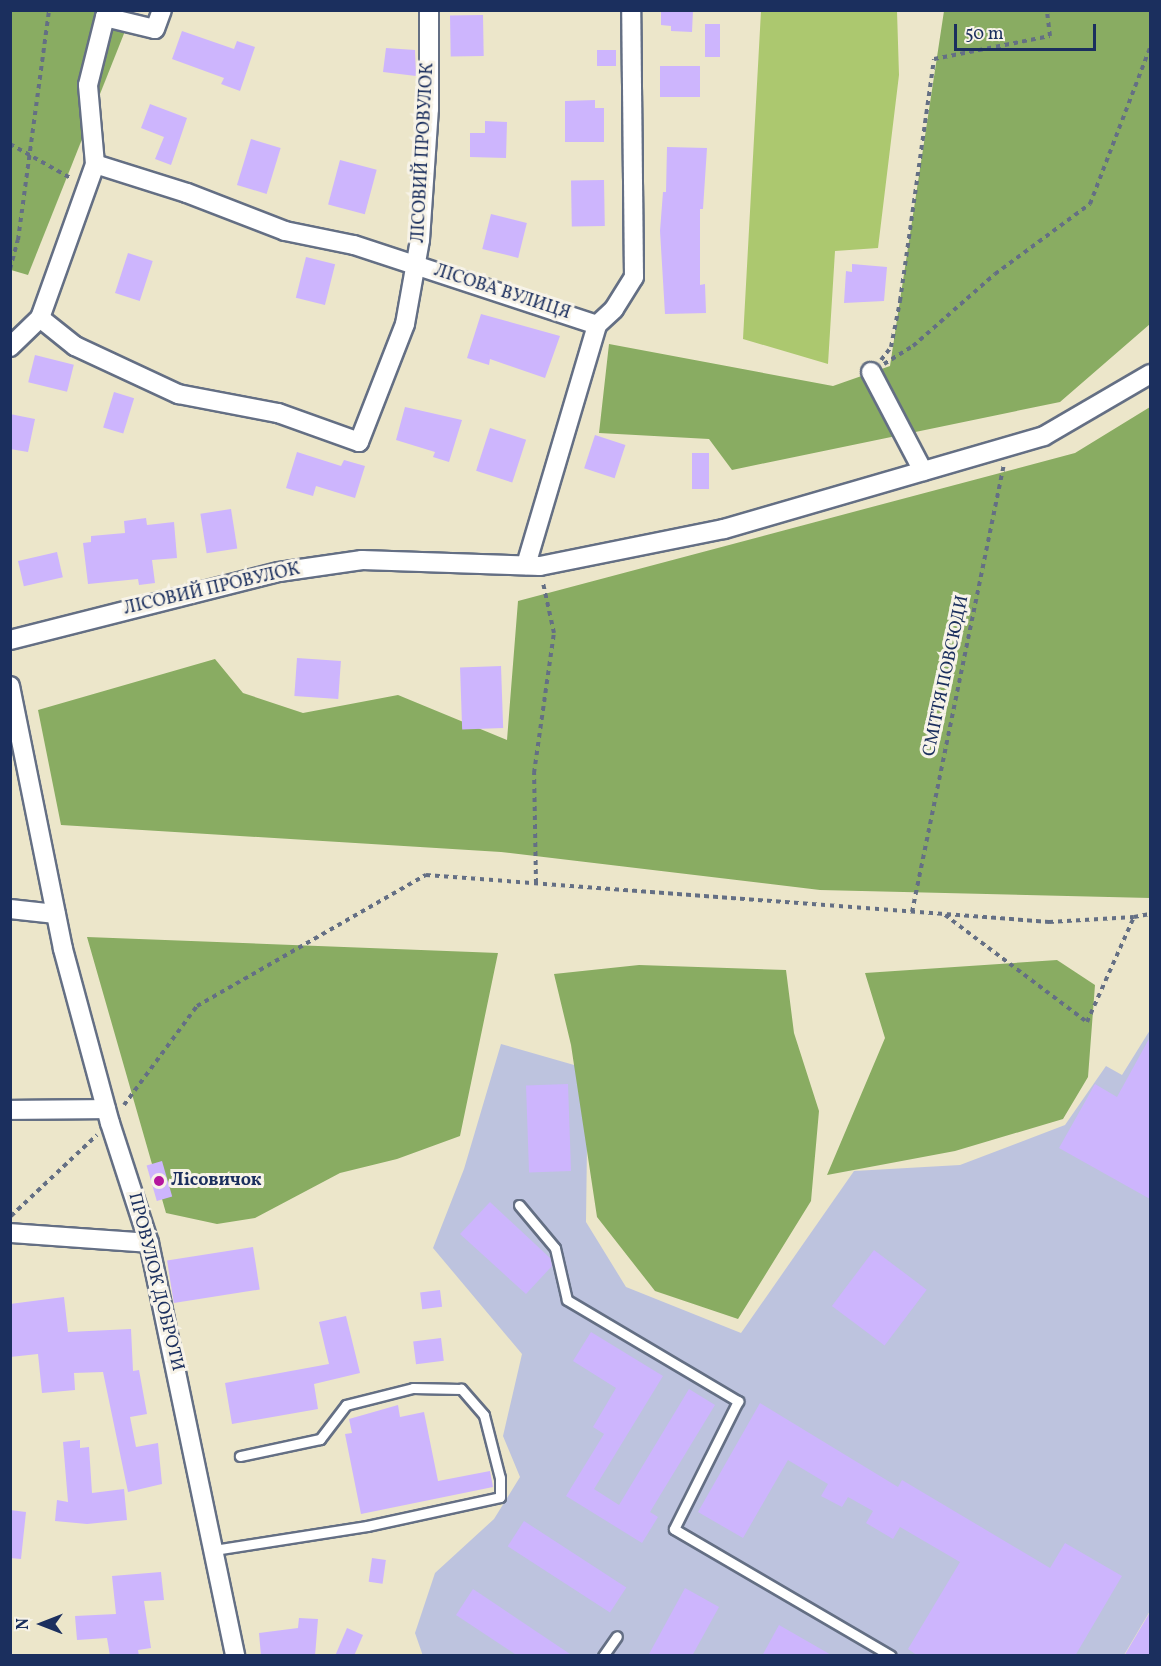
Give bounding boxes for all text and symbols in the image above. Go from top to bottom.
scale bar [957,12,1100,50]
text: 50 m [965,22,1004,47]
street label: ЛІСОВИЙ ПРОВУЛОК [408,62,440,244]
street label: ЛІСОВА ВУЛИЦЯ [431,261,573,325]
street label: ЛІСОВИЙ ПРОВУЛОК [122,559,302,621]
street label: СМІТТЯ ПОВСЮДИ [919,593,975,759]
place label: Лісовичок [171,1170,262,1192]
marker: Лісовичок [152,1174,166,1188]
street label: ПРОВУЛОК ДОБРОТИ [122,1190,188,1374]
north arrow [12,1594,72,1654]
text: N [13,1618,35,1630]

